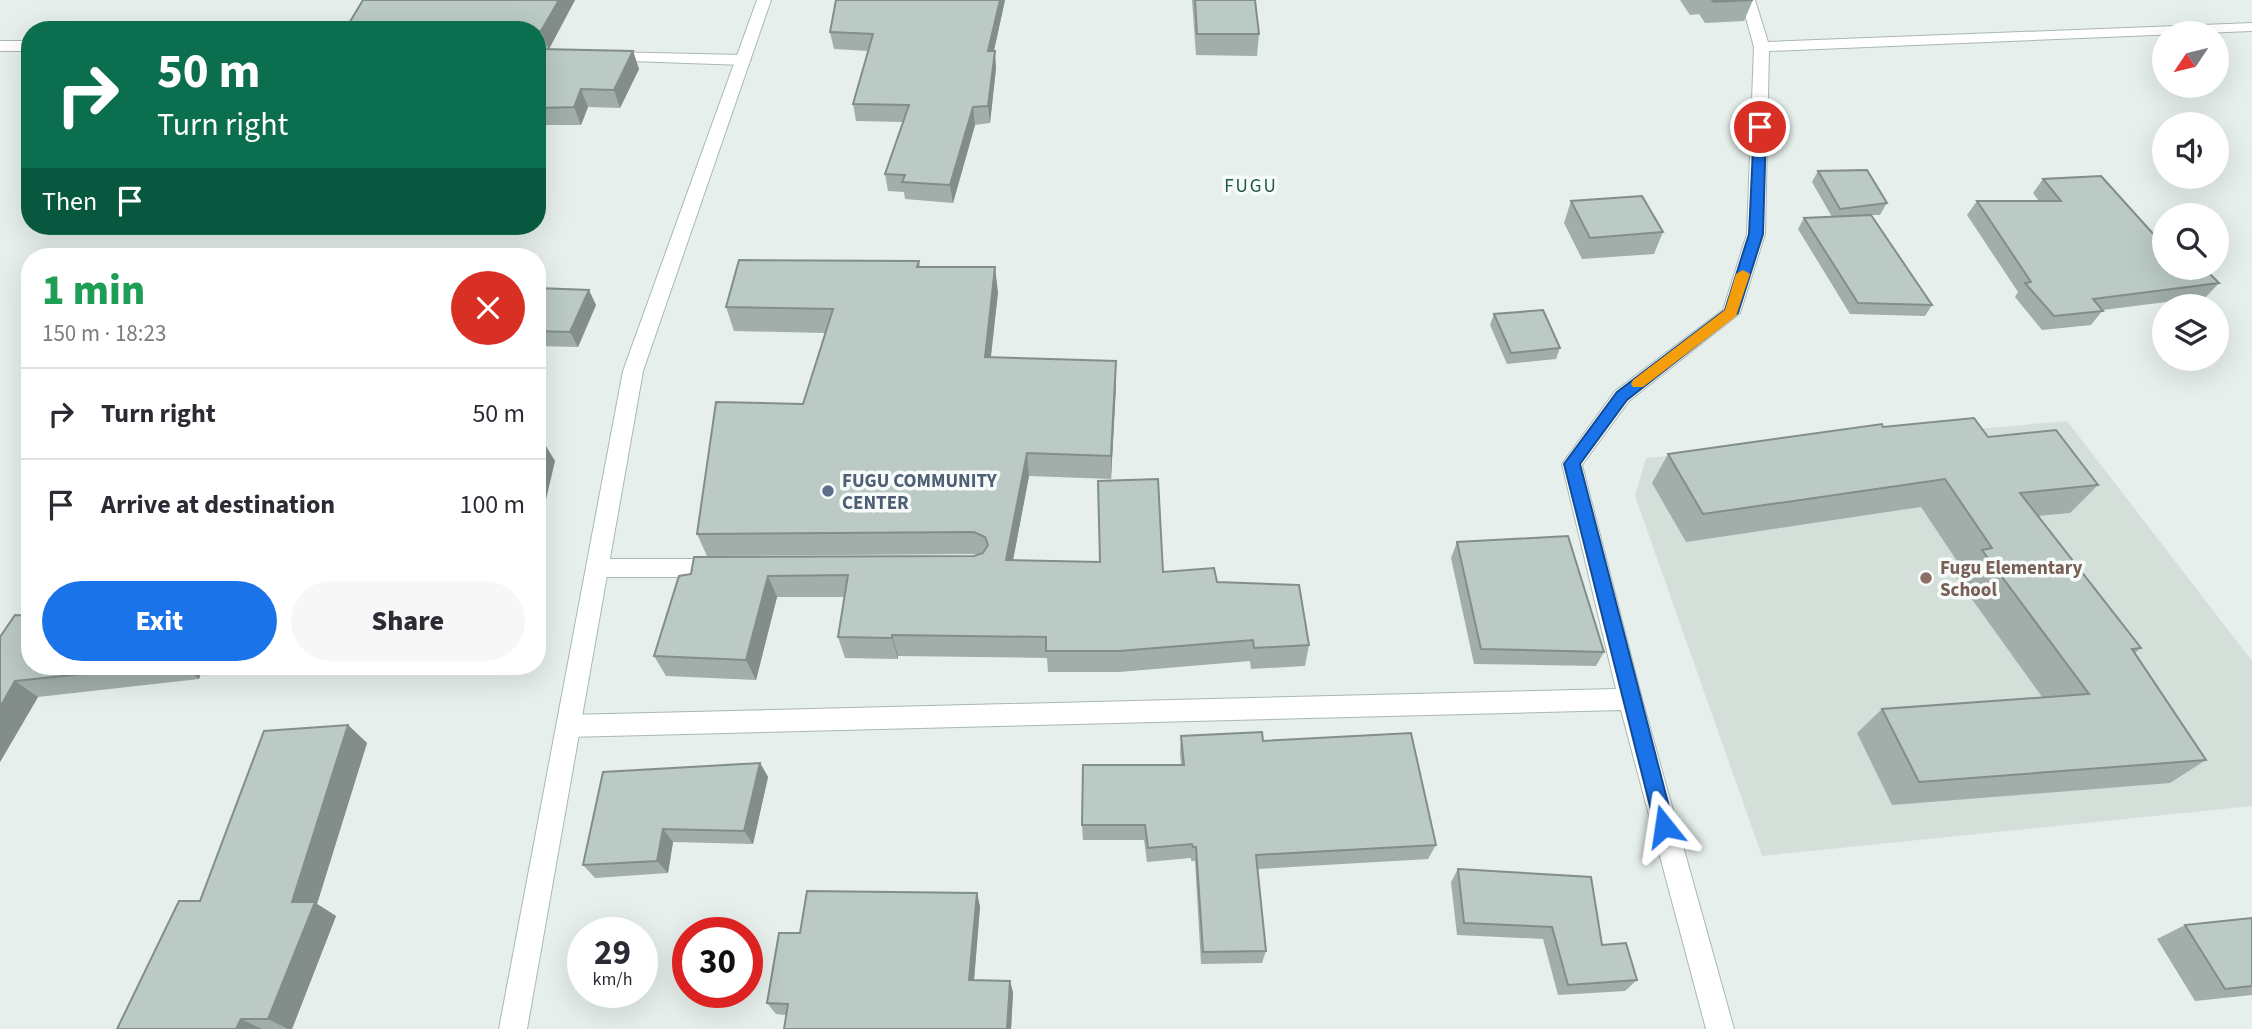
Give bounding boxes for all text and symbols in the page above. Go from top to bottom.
north arrow [2152,21,2230,98]
map controls [2152,21,2229,371]
text: 50 m [157,37,261,107]
icon: right [42,49,133,140]
pin [1730,97,1790,157]
text: Turn right [157,102,288,148]
icon: arrive [1741,108,1779,146]
button: sound [2152,112,2229,189]
district label: FUGU [1224,173,1278,200]
icon: arrive [111,182,149,220]
text: Then [42,183,97,220]
button: search [2152,203,2229,280]
text: 1 min [42,261,145,321]
button: close [451,271,525,345]
button: layers [2152,294,2229,371]
text: 150 m · 18:23 [42,317,166,350]
icon: right [42,395,80,433]
text: Turn right [101,395,216,432]
text: 50 m [472,395,525,432]
place label: FUGU COMMUNITY CENTER [842,468,998,517]
marker: FUGU COMMUNITY CENTER [820,483,836,499]
icon: arrive [42,486,80,524]
text: Arrive at destination [101,486,335,523]
text: 100 m [459,486,525,523]
place label: Fugu Elementary School [1940,555,2082,604]
marker: Fugu Elementary School [1918,570,1934,586]
button: Exit [42,581,277,661]
button: Share [291,581,525,661]
position arrow [1627,789,1701,863]
speed limit sign: 30 [672,917,763,1008]
text: 29 [594,928,631,978]
text: km/h [593,967,632,992]

